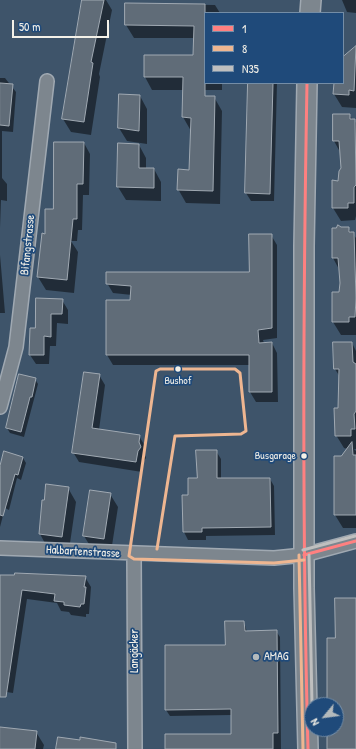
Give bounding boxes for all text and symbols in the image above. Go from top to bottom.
scale bar [14,12,111,38]
legend [204,12,344,84]
text: 50 m [19,18,40,35]
text: 1 [242,20,246,37]
text: 8 [242,40,247,57]
text: N35 [242,60,259,77]
street label: Bifangstrasse [18,214,38,276]
marker: Bushof [173,364,183,374]
place label: Bushof [164,374,192,388]
place label: Busgarage [255,449,296,463]
marker: Busgarage [299,451,309,461]
street label: Halbartenstrasse [46,543,120,561]
street label: Langäcker [128,629,142,673]
place label: AMAG [264,650,289,664]
marker: AMAG [251,652,261,662]
north arrow [304,697,344,737]
text: N [307,716,322,728]

